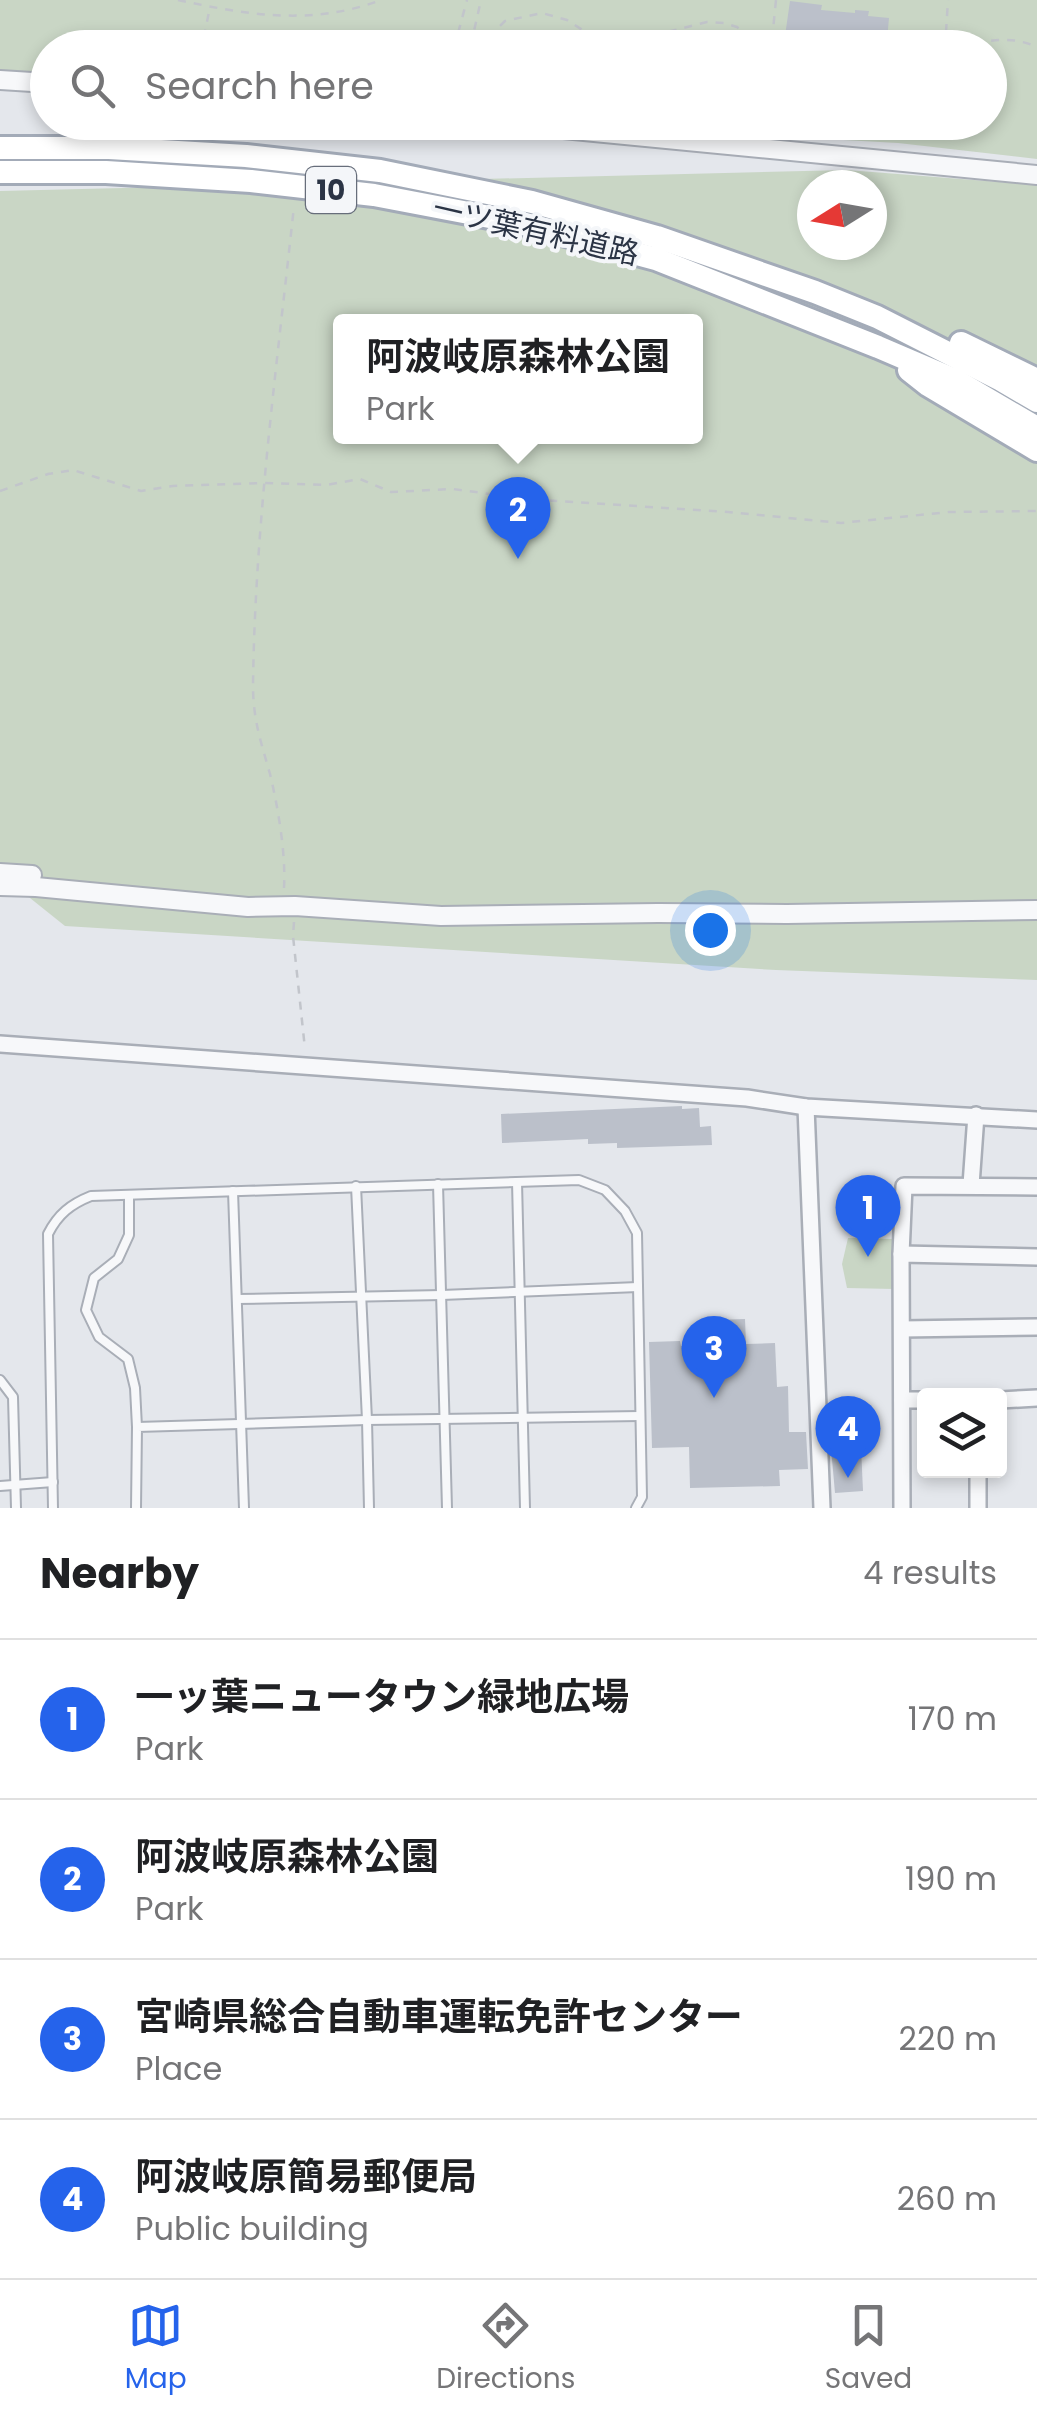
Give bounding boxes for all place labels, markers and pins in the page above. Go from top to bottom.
pin: 2 [486,476,550,559]
pin: 1 [836,1174,900,1257]
pin: 3 [682,1316,746,1398]
pin: 4 [816,1396,880,1478]

